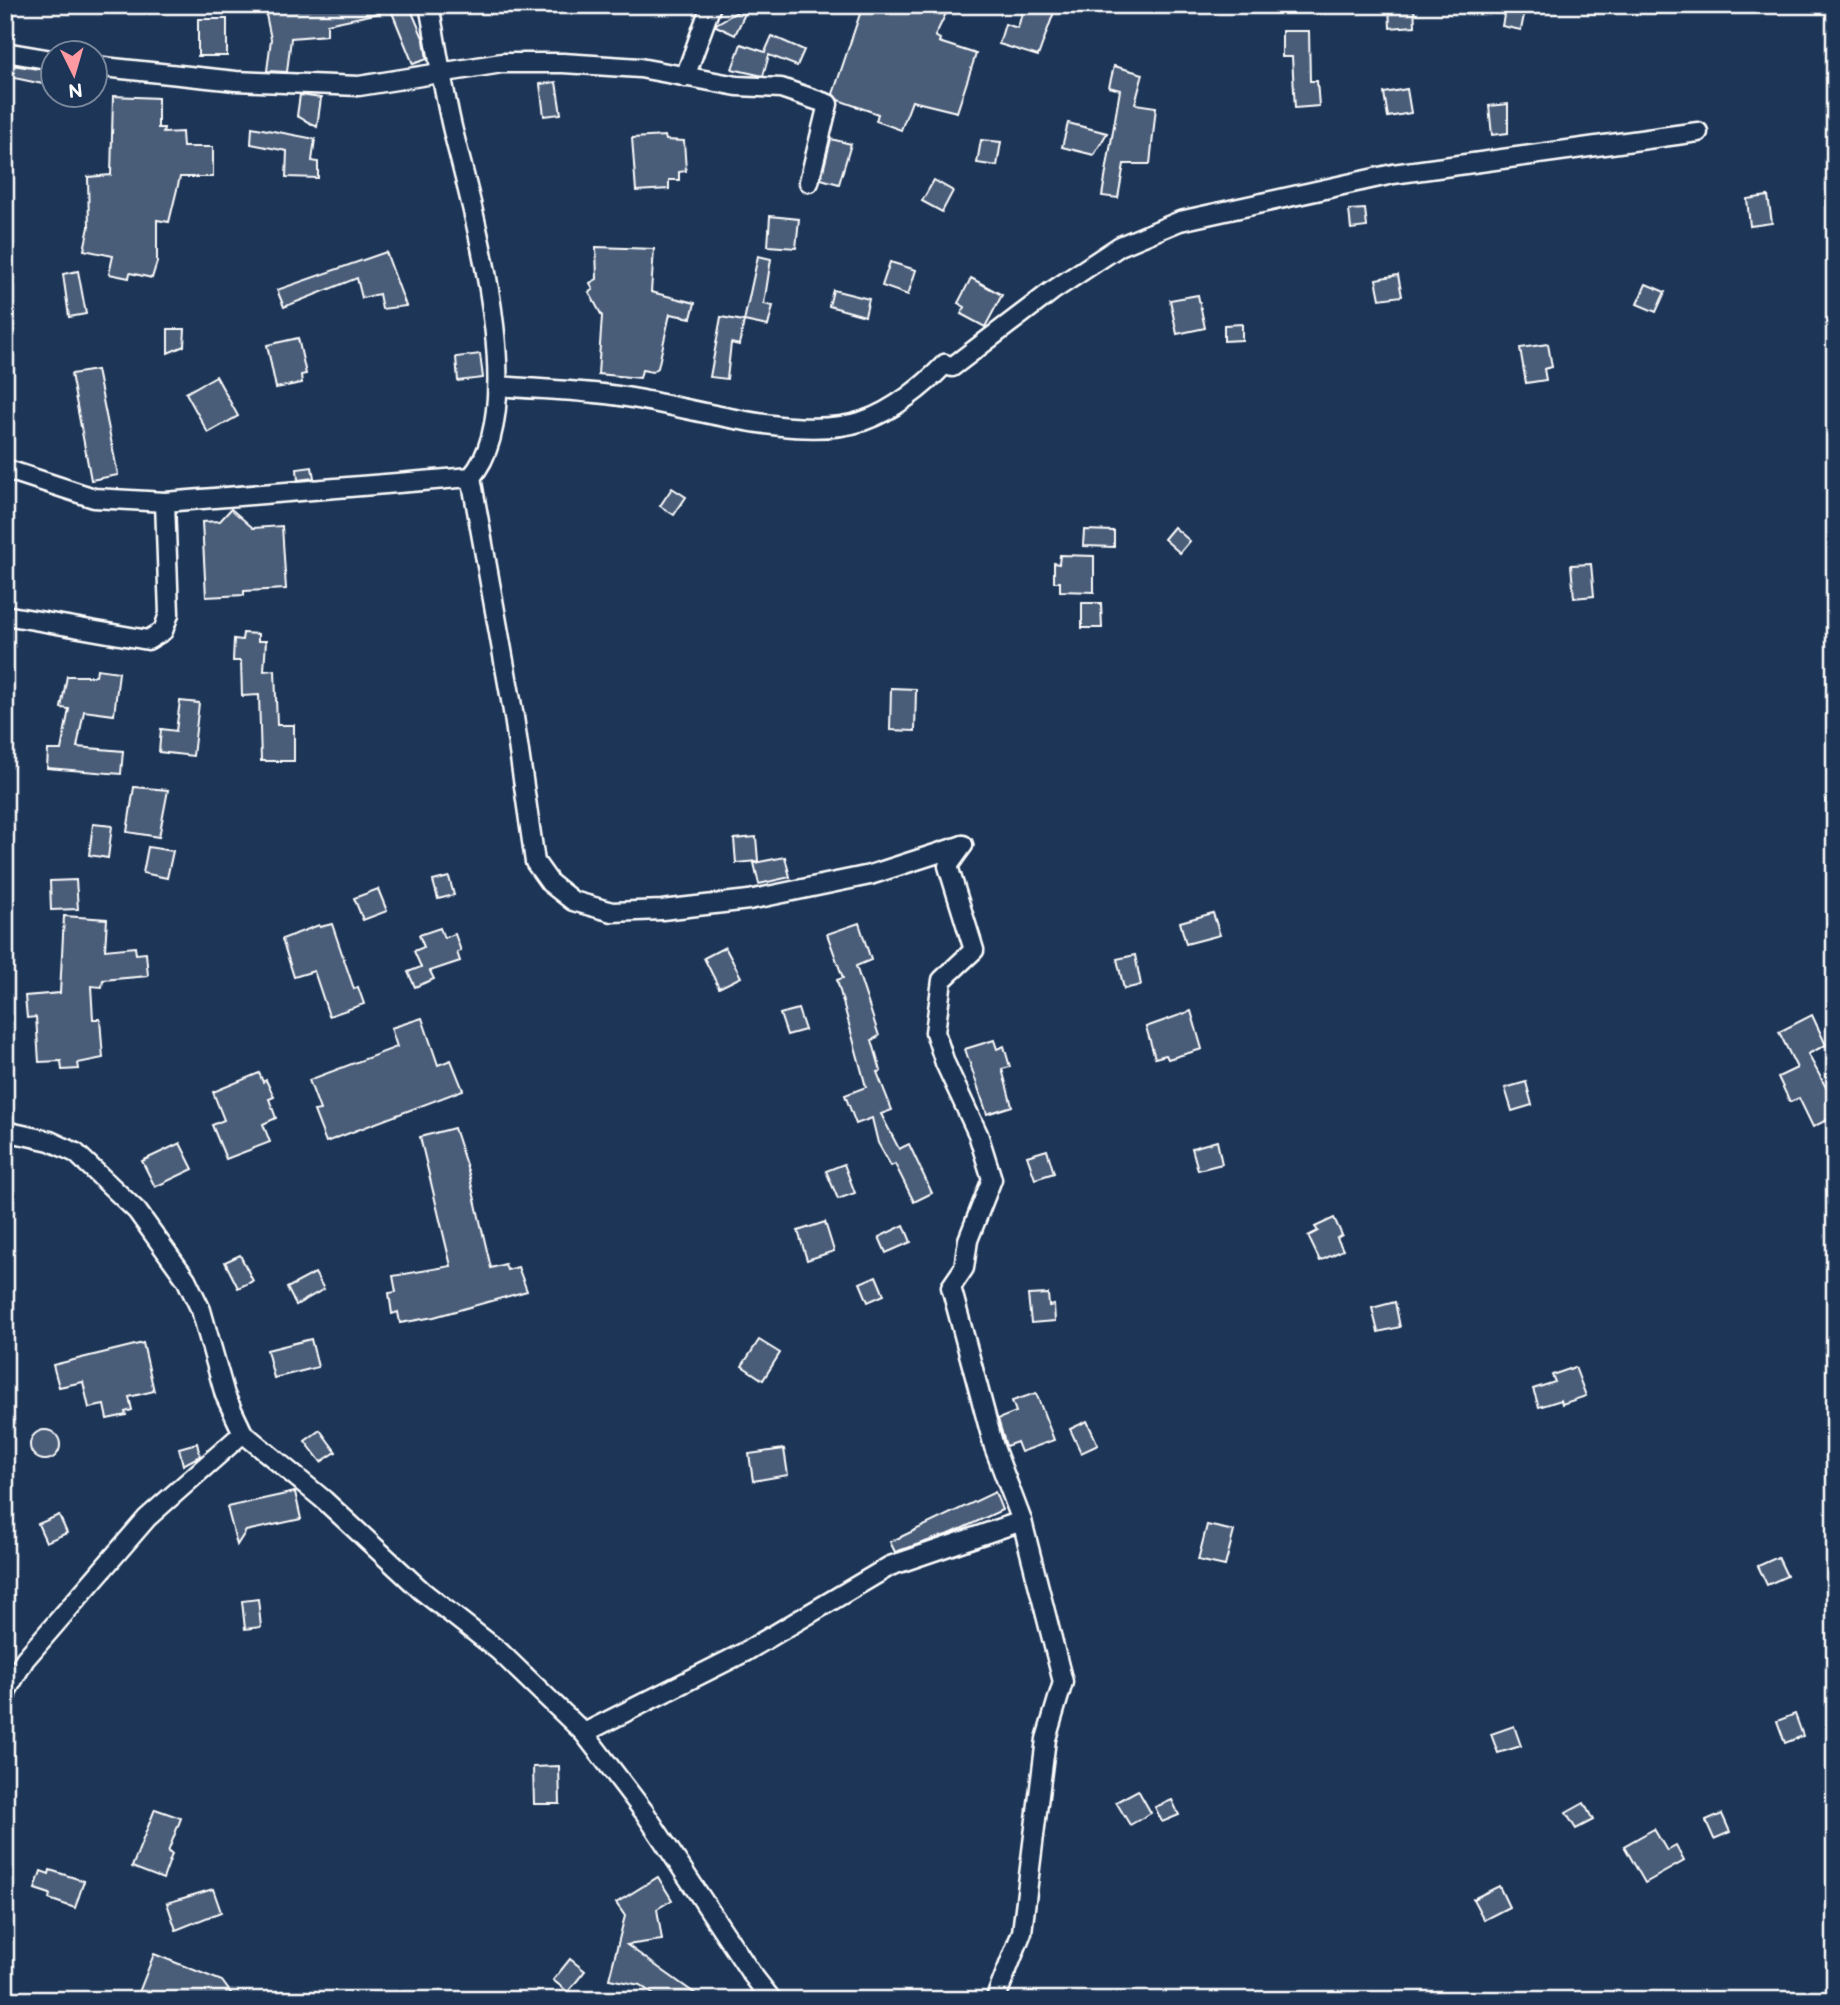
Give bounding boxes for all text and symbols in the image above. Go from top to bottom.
north arrow [38,38,108,108]
text: N [67,77,83,102]

